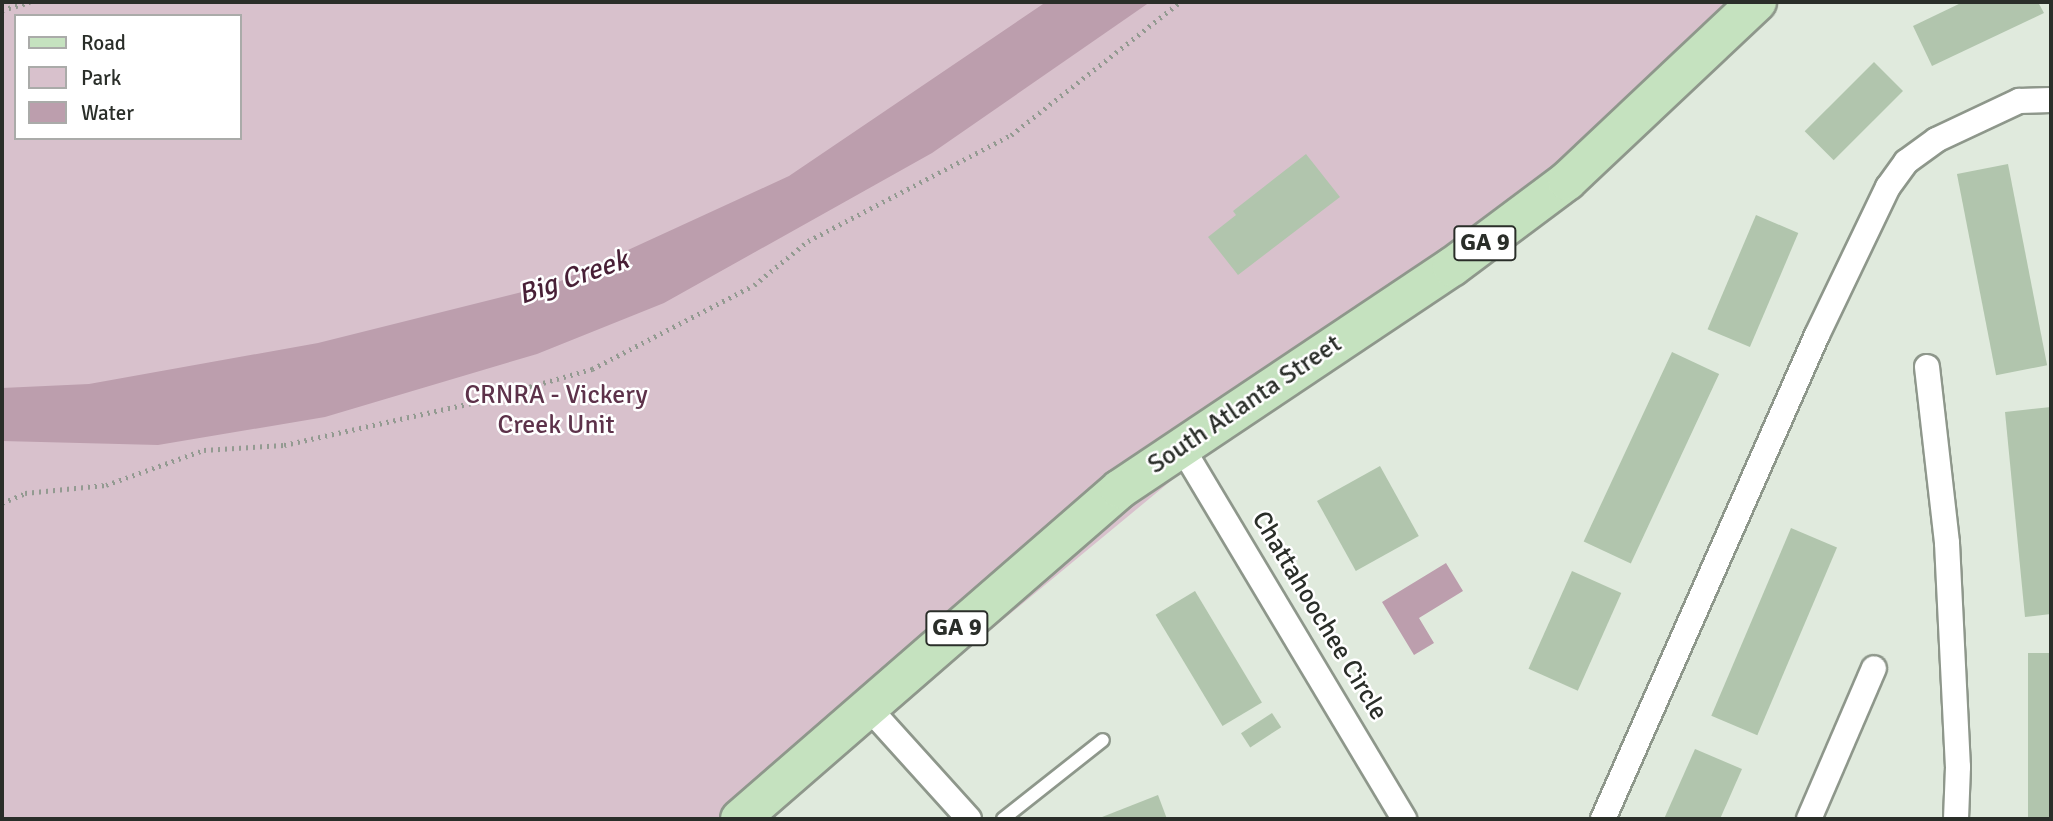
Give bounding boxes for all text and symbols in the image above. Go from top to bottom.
legend [14,14,242,140]
text: Road [81,30,126,56]
text: Park [81,65,121,91]
text: Water [81,100,134,126]
road number: GA 9 [1452,223,1518,264]
water label: Big Creek [514,243,632,311]
street label: South Atlanta Street [1142,329,1348,481]
park label: CRNRA - Vickery Creek Unit [464,380,648,442]
street label: Chattahoochee Circle [1244,506,1394,726]
road number: GA 9 [924,608,990,648]

